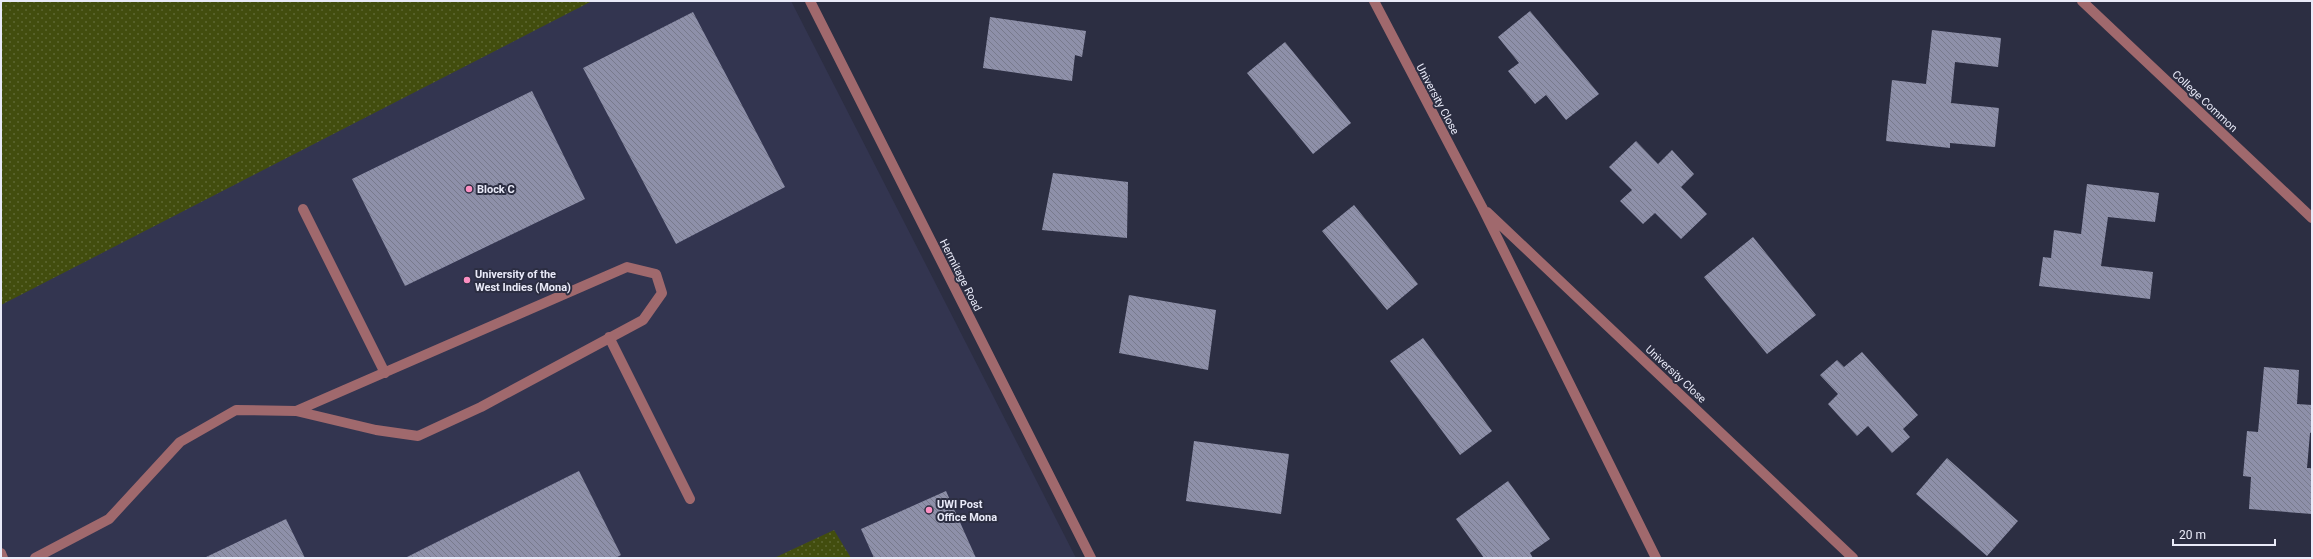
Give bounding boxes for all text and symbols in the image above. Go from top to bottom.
street label: University Close [1413,62,1462,137]
street label: College Common [2169,68,2240,135]
place label: Block C [477,183,515,196]
marker: Block C [464,184,474,194]
street label: Hermitage Road [937,237,984,314]
place label: University of the West Indies (Mona) [475,268,571,294]
marker: University of the West Indies (Mona) [462,275,472,285]
street label: University Close [1643,343,1709,406]
place label: UWI Post Office Mona [937,498,997,524]
marker: UWI Post Office Mona [924,505,934,515]
scale bar [2173,521,2275,547]
text: 20 m [2179,528,2206,542]

